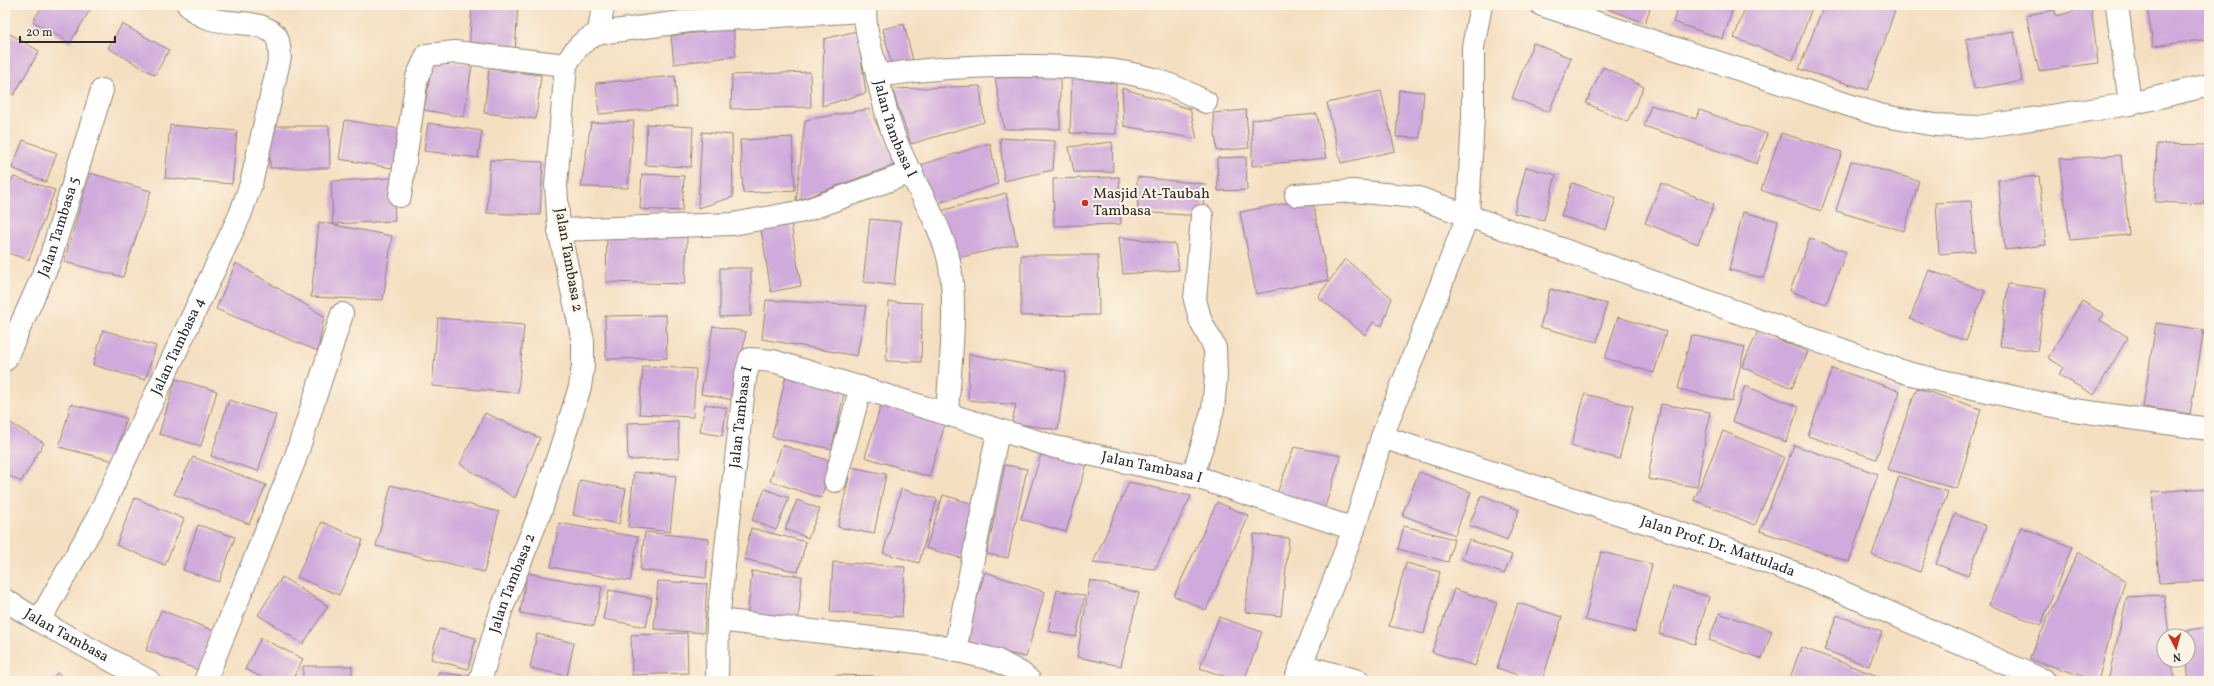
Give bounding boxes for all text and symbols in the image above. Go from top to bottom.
scale bar [20,18,115,44]
text: 20 m [26,25,53,41]
street label: Jalan Tambasa I [868,78,922,181]
street label: Jalan Tambasa 5 [33,174,85,281]
place label: Masjid At-Taubah Tambasa [1093,184,1210,222]
marker: Masjid At-Taubah Tambasa [1080,198,1090,208]
street label: Jalan Tambasa 2 [549,206,587,314]
street label: Jalan Tambasa 4 [146,294,210,399]
street label: Jalan Tambasa I [724,364,758,469]
street label: Jalan Tambasa I [1099,447,1205,489]
street label: Jalan Prof. Dr. Mattulada [1637,511,1798,583]
street label: Jalan Tambasa 2 [484,530,541,636]
street label: Jalan Tambasa [20,604,113,668]
north arrow [2156,628,2196,668]
text: N [2172,649,2182,664]

